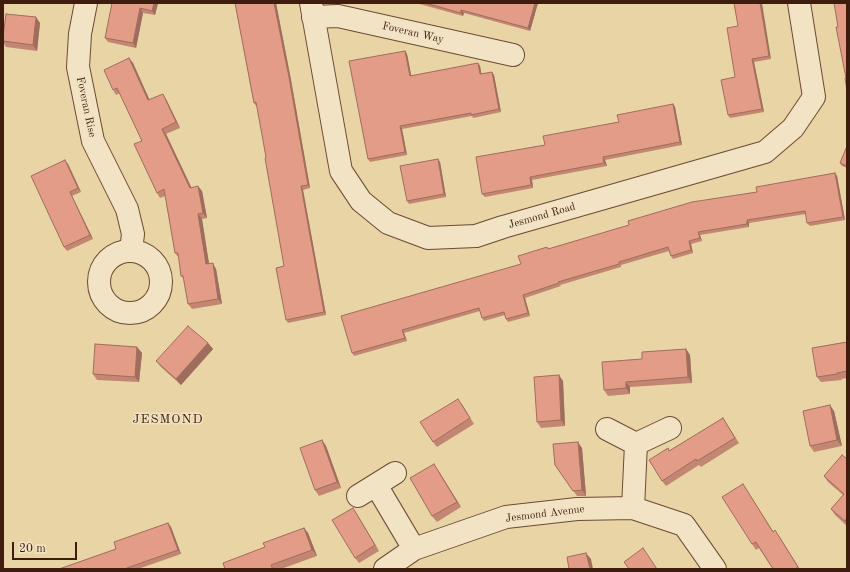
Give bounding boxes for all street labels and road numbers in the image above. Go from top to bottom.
street label: Foveran Way [381,19,445,47]
street label: Foveran Rise [73,75,99,139]
street label: Jesmond Road [507,200,577,232]
street label: Jesmond Avenue [505,503,585,525]

